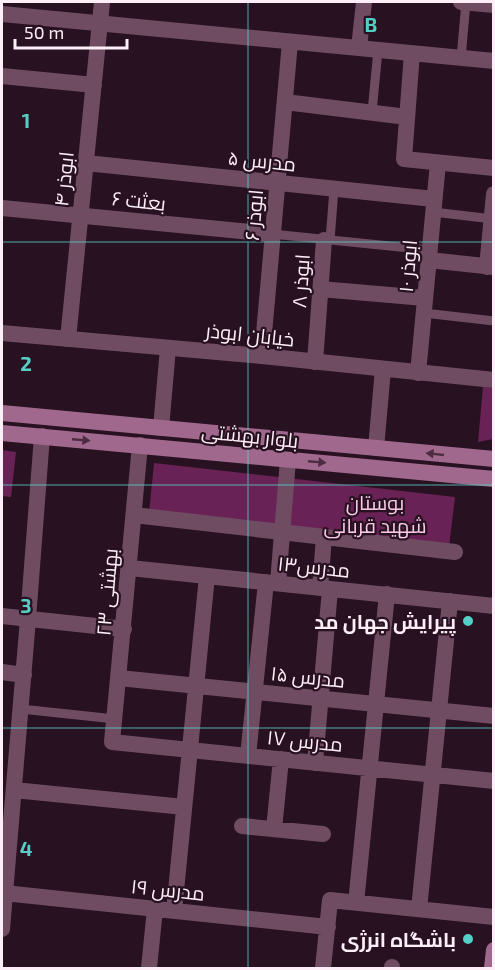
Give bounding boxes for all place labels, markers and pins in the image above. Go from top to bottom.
place label: پیرایش جهان مد [314,609,456,636]
marker: پیرایش جهان مد [461,614,475,628]
place label: باشگاه انرژی [341,927,456,952]
marker: باشگاه انرژی [461,932,475,946]

